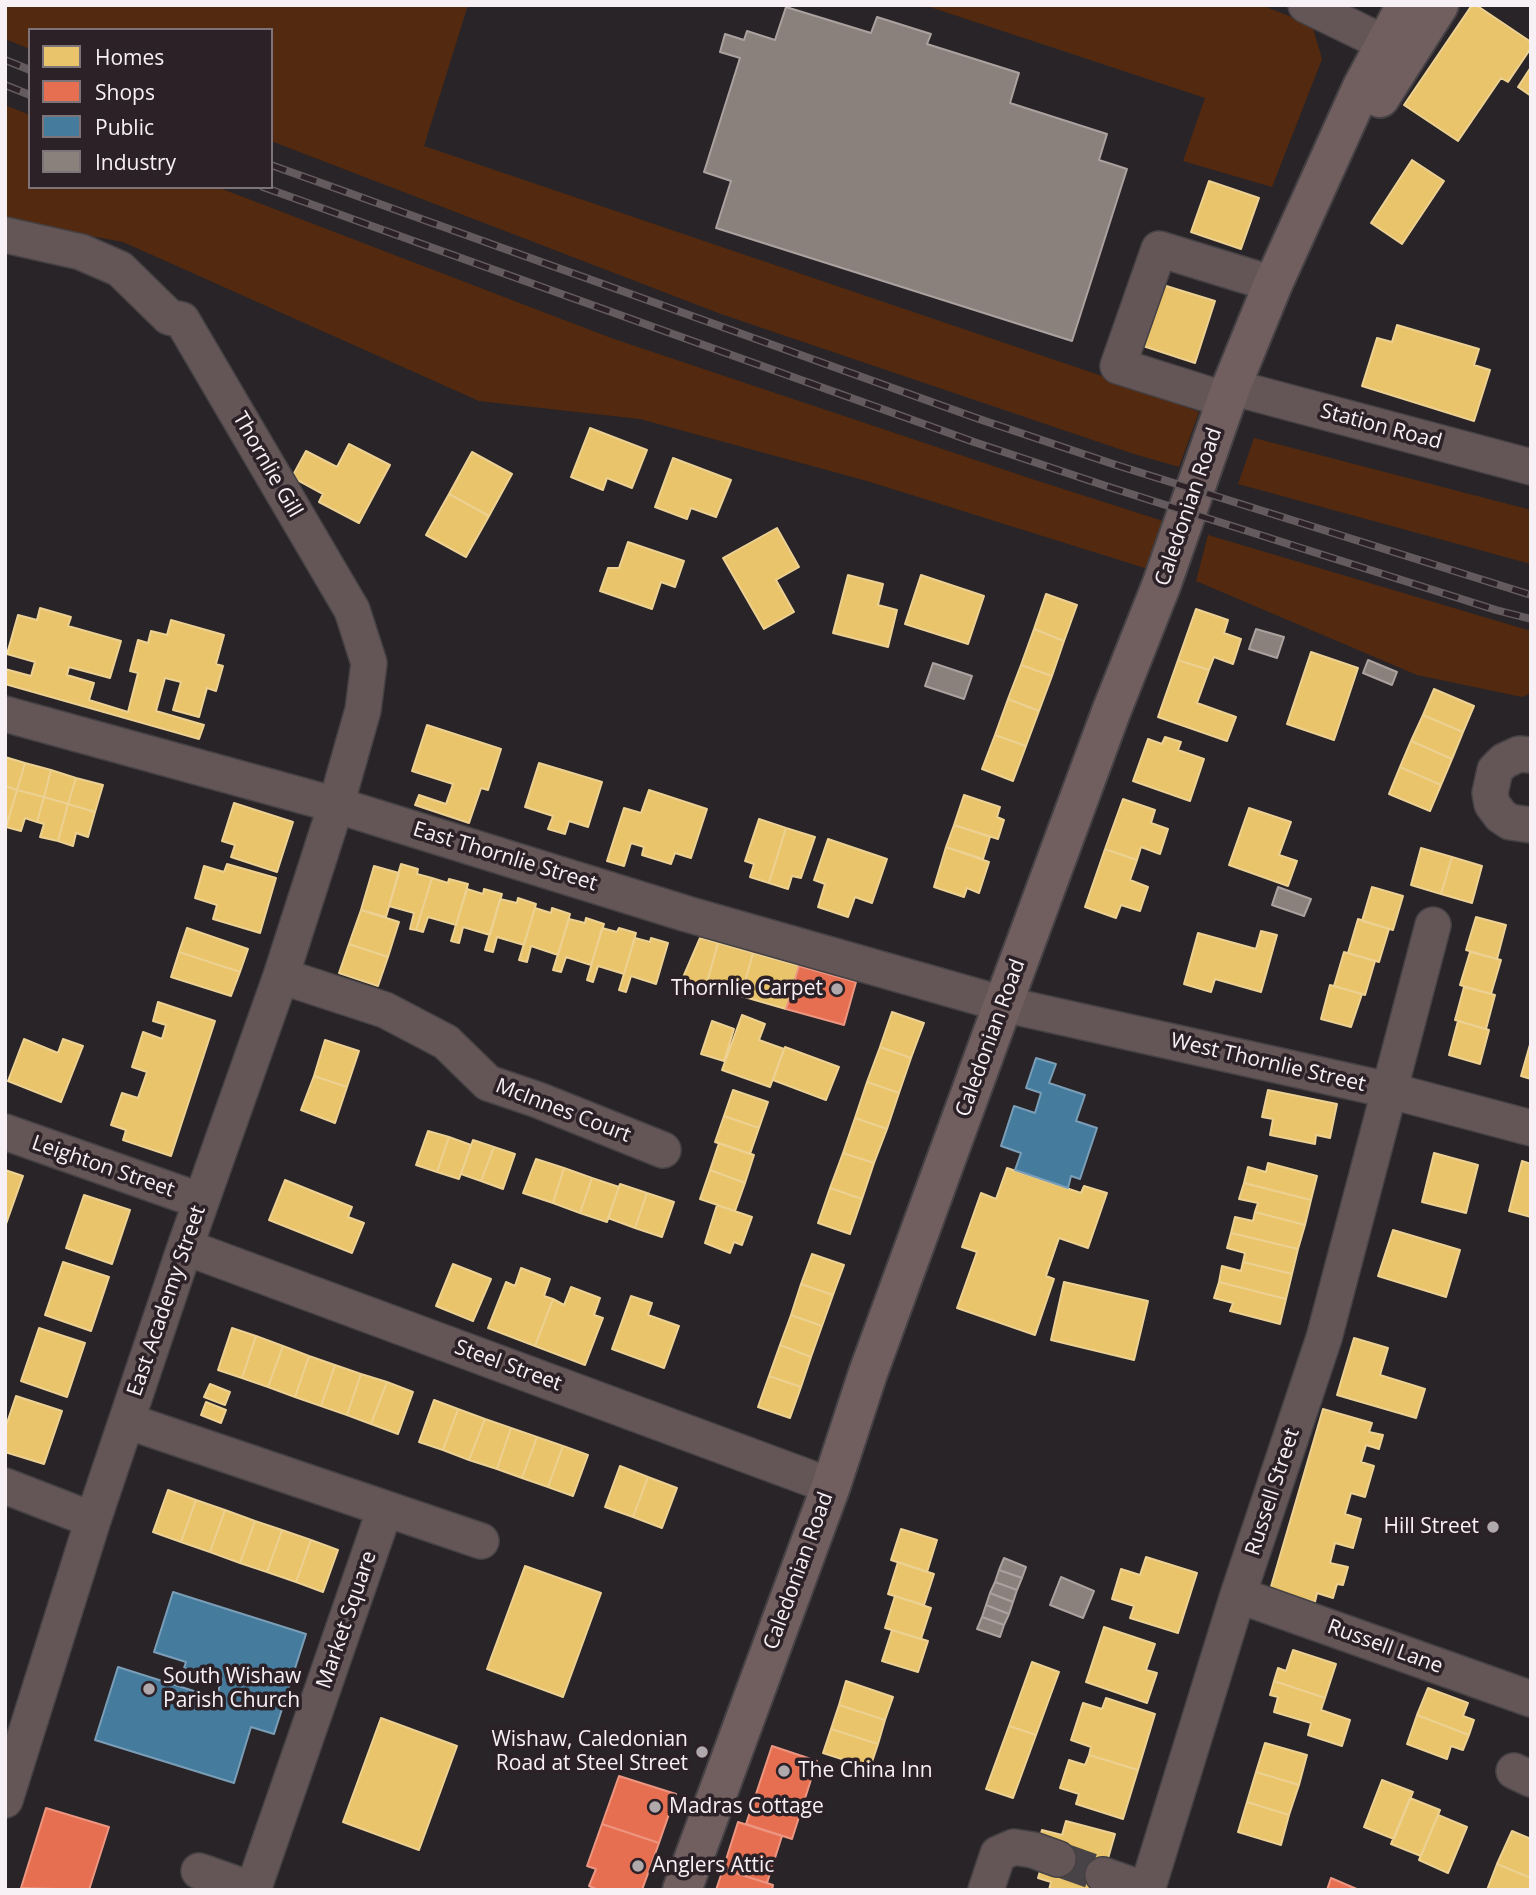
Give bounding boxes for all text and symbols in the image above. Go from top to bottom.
legend [28,28,273,189]
text: Homes [95,43,164,71]
text: Shops [95,78,155,106]
text: Public [95,113,154,141]
text: Industry [95,148,176,176]
street label: Station Road [1318,399,1444,455]
street label: Thornlie Gill [227,408,307,522]
street label: Caledonian Road [1150,425,1228,589]
street label: East Thornlie Street [410,817,600,897]
street label: Caledonian Road [951,956,1031,1120]
place label: Thornlie Carpet [671,976,823,1002]
marker: Thornlie Carpet [829,981,845,997]
street label: West Thornlie Street [1168,1028,1368,1098]
street label: McInnes Court [492,1074,634,1148]
street label: Leighton Street [28,1131,178,1203]
street label: East Academy Street [123,1202,211,1400]
street label: Steel Street [451,1335,565,1397]
street label: Russell Street [1241,1425,1305,1559]
street label: Caledonian Road [759,1489,839,1653]
place label: Hill Street [1384,1514,1479,1540]
marker: Hill Street [1485,1519,1501,1535]
street label: Market Square [312,1548,382,1692]
street label: Russell Lane [1324,1614,1446,1680]
place label: South Wishaw Parish Church [163,1664,301,1714]
marker: South Wishaw Parish Church [141,1681,157,1697]
place label: Wishaw, Caledonian Road at Steel Street [491,1727,688,1777]
marker: Wishaw, Caledonian Road at Steel Street [694,1744,710,1760]
place label: The China Inn [798,1758,933,1784]
marker: The China Inn [776,1763,792,1779]
place label: Madras Cottage [669,1794,824,1820]
marker: Madras Cottage [647,1799,663,1815]
place label: Anglers Attic [652,1853,774,1879]
marker: Anglers Attic [630,1858,646,1874]

